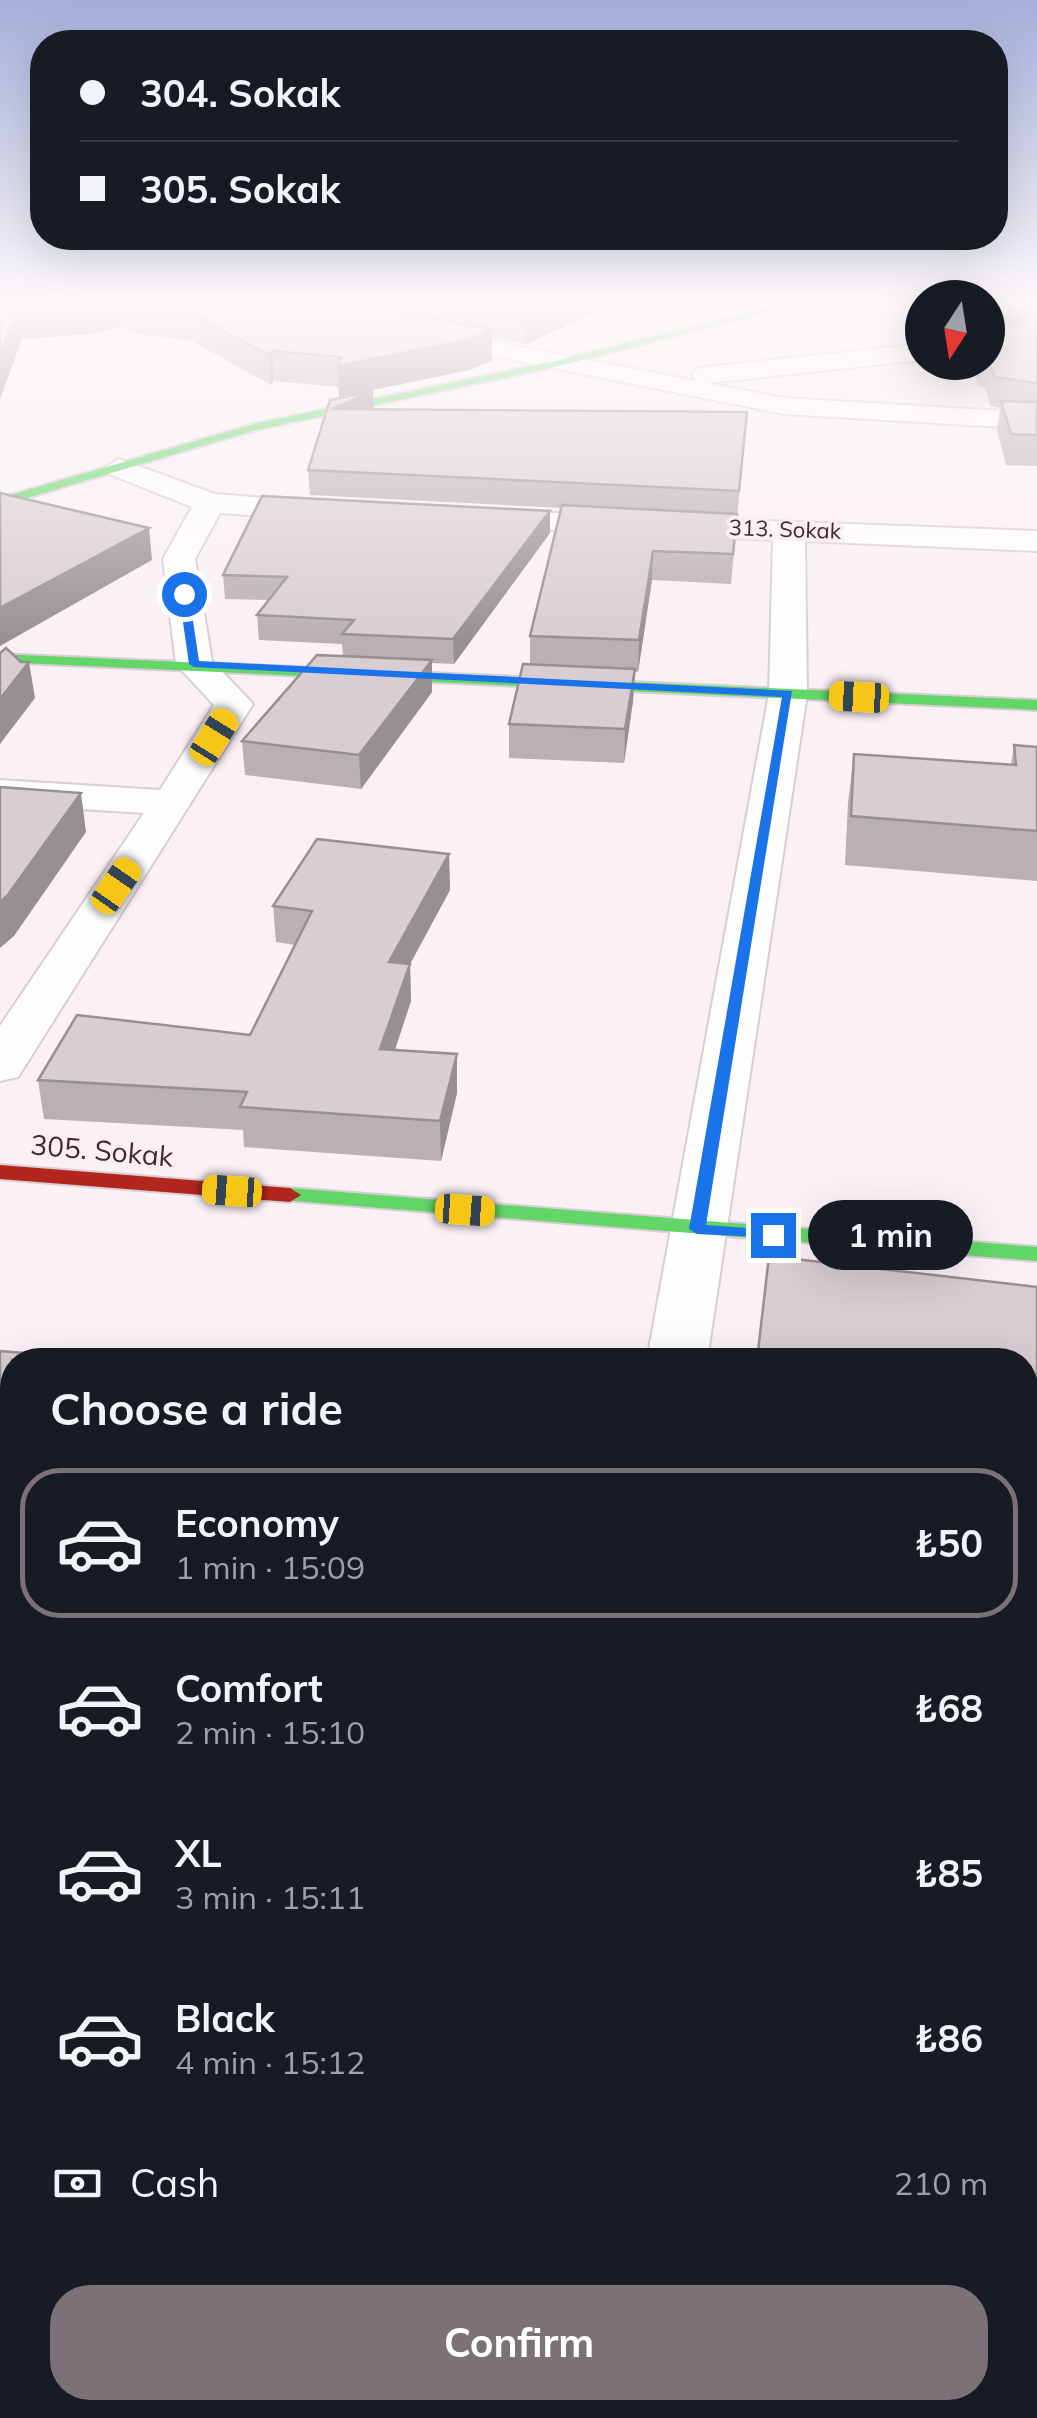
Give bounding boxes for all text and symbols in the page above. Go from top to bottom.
text: 304. Sokak [140,69,341,117]
text: 305. Sokak [140,165,341,213]
north arrow [905,280,1005,380]
map controls [905,280,1005,380]
street label: 313. Sokak [728,513,842,545]
route start [162,572,207,617]
car [828,680,890,714]
car [185,704,243,770]
car [87,853,145,919]
street label: 305. Sokak [29,1126,175,1174]
car [201,1174,263,1208]
car [434,1193,496,1227]
callout: 1 min [808,1200,973,1270]
route end [751,1213,796,1258]
text: 1 min [848,1215,933,1255]
text: Choose a ride [50,1380,343,1436]
icon: car [55,1498,145,1588]
text: Economy [175,1499,339,1547]
text: ₺50 [915,1519,983,1567]
text: 1 min · 15:09 [175,1547,365,1587]
icon: car [55,1663,145,1753]
text: Comfort [175,1664,323,1712]
text: ₺68 [915,1684,983,1732]
text: 2 min · 15:10 [175,1712,365,1752]
icon: car [55,1828,145,1918]
text: XL [175,1829,222,1877]
text: ₺85 [915,1849,983,1897]
text: 3 min · 15:11 [175,1877,365,1917]
icon: car [55,1993,145,2083]
text: Black [175,1994,275,2042]
text: ₺86 [915,2014,983,2062]
text: 4 min · 15:12 [175,2042,365,2082]
icon: cash [50,2156,105,2211]
text: Cash [130,2159,219,2207]
text: 210 m [894,2163,988,2203]
button: Confirm [50,2285,988,2400]

